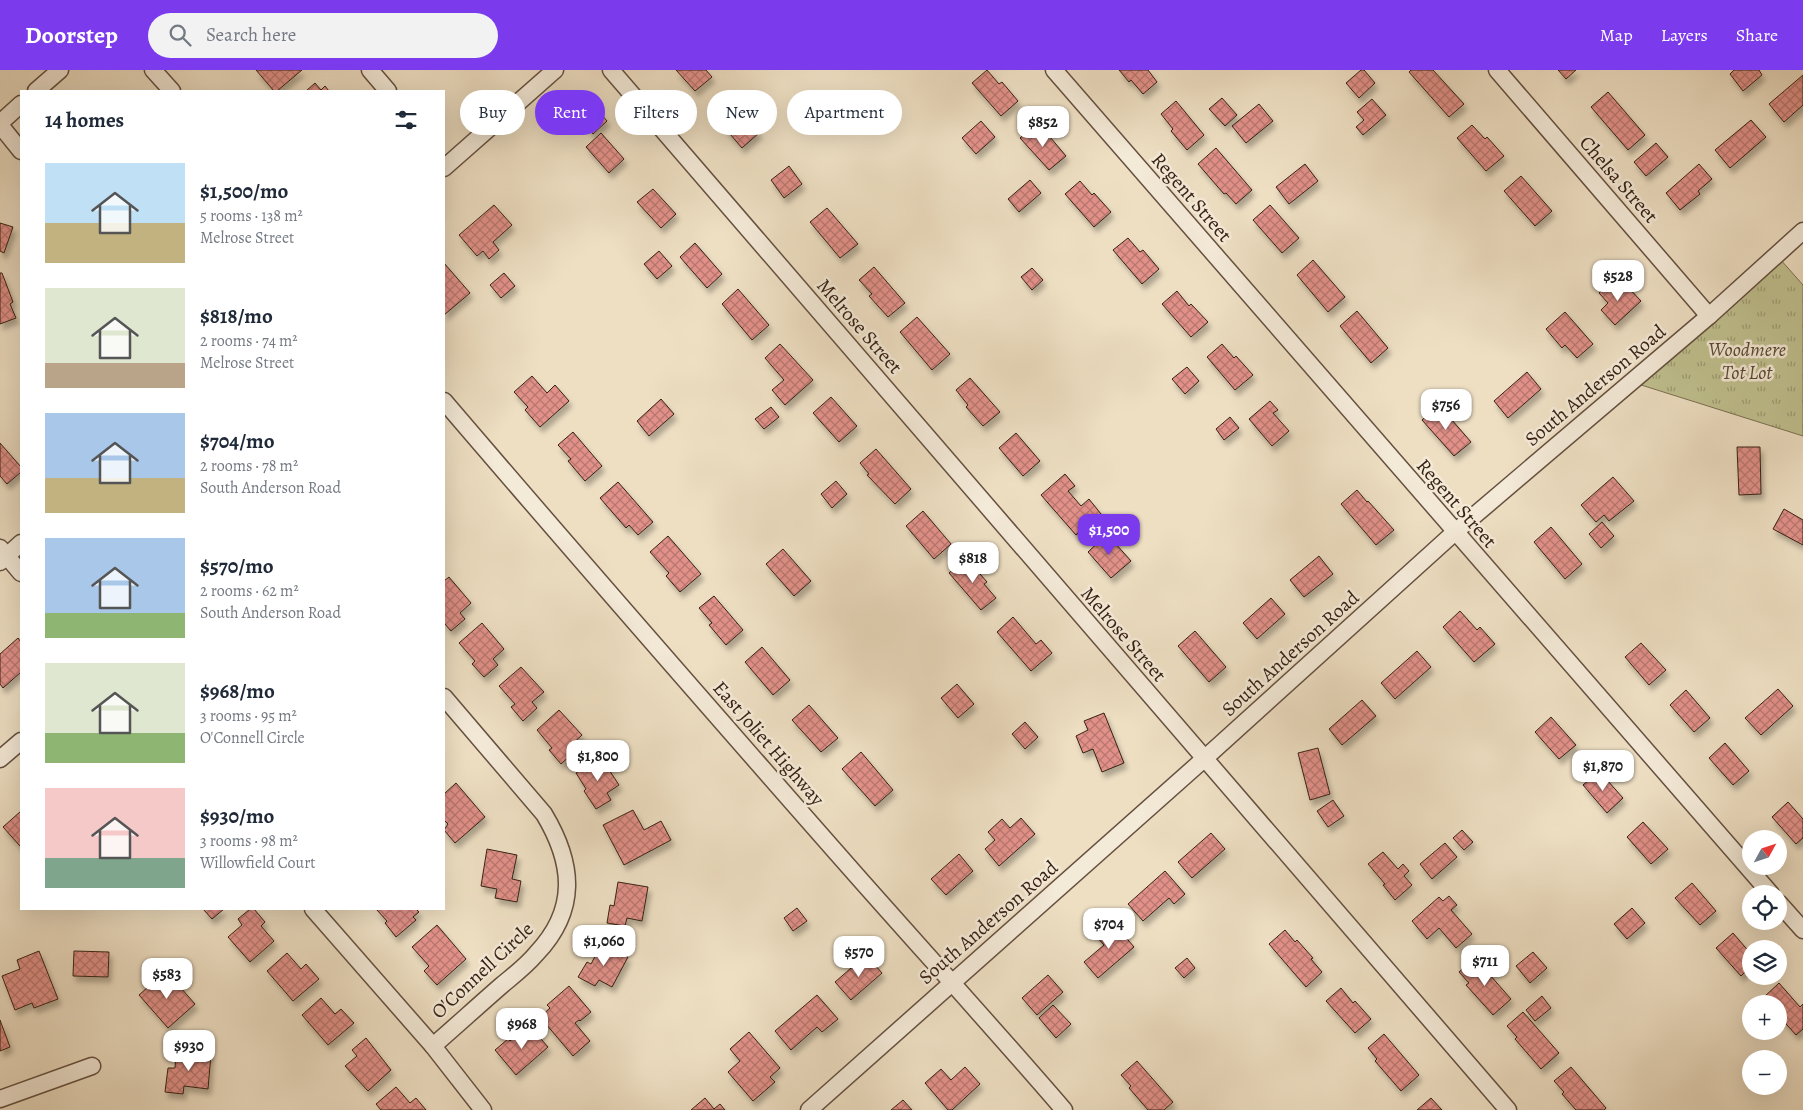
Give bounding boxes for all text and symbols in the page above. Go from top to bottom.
search box [148,13,498,58]
text: Doorstep [25,19,118,51]
icon: search [166,21,194,49]
text: Search here [206,22,296,48]
text: Map [1600,23,1633,47]
text: Layers [1661,23,1708,47]
text: Share [1736,23,1778,47]
chip: Buy [460,90,525,135]
chip: Rent [535,90,605,135]
chip: Filters [615,90,697,135]
chip: New [707,90,777,135]
chip: Apartment [787,90,902,135]
text: 14 homes [45,106,124,134]
icon: filters [392,106,420,134]
pin: $852 [1013,106,1073,148]
text: $852 [1028,111,1058,133]
street label: Chelsa Street [1573,130,1664,229]
street label: Regent Street [1145,147,1238,248]
text: $1,500/mo [200,177,288,205]
icon: home [85,183,145,243]
text: 5 rooms · 138 m² [200,205,303,227]
text: Melrose Street [200,227,294,249]
pin: $528 [1588,260,1648,302]
text: $528 [1603,265,1633,287]
street label: Melrose Street [811,273,909,380]
text: $818/mo [200,302,273,330]
icon: home [85,308,145,368]
street label: South Anderson Road [1519,318,1672,452]
text: 2 rooms · 74 m² [200,330,298,352]
park label: Woodmere Tot Lot [1708,336,1786,386]
text: Melrose Street [200,352,294,374]
pin: $756 [1416,388,1476,431]
text: $756 [1432,394,1460,416]
text: $704/mo [200,427,275,455]
icon: home [85,433,145,493]
street label: Regent Street [1410,453,1503,554]
text: 2 rooms · 78 m² [200,455,298,477]
text: South Anderson Road [200,477,341,499]
pin: $1,500 [1068,514,1150,556]
text: $1,500 [1089,519,1129,541]
pin: $818 [943,542,1003,584]
text: $818 [959,547,987,569]
text: $570/mo [200,552,274,580]
icon: home [85,558,145,618]
text: 2 rooms · 62 m² [200,580,299,602]
street label: Melrose Street [1075,581,1173,688]
street label: South Anderson Road [1216,584,1365,722]
text: South Anderson Road [200,602,341,624]
street label: East Joliet Highway [707,675,831,812]
text: $968/mo [200,677,275,705]
icon: home [85,683,145,743]
text: 3 rooms · 95 m² [200,705,297,727]
text: O'Connell Circle [200,727,305,749]
pin: $1,800 [557,740,639,782]
text: $1,800 [577,745,619,767]
pin: $1,870 [1562,750,1644,792]
text: $1,870 [1583,755,1623,777]
text: $930/mo [200,802,274,830]
icon: home [85,808,145,868]
text: 3 rooms · 98 m² [200,830,298,852]
north arrow [1742,830,1788,875]
map controls [1742,830,1787,1095]
text: Willowfield Court [200,852,316,874]
street label: South Anderson Road [913,854,1064,990]
button: locate [1742,885,1787,930]
pin: $704 [1079,908,1139,950]
text: $704 [1094,913,1124,935]
street label: O'Connell Circle [425,916,539,1025]
pin: $1,060 [563,924,645,967]
text: $1,060 [583,930,625,952]
pin: $570 [829,936,889,978]
button: layers [1742,940,1787,985]
text: $570 [844,941,874,963]
pin: $711 [1455,944,1515,987]
text: $711 [1472,950,1498,972]
pin: $583 [137,958,197,1000]
text: $583 [153,963,181,985]
button: + [1742,995,1787,1040]
pin: $968 [492,1008,552,1050]
text: $968 [507,1013,537,1035]
pin: $930 [159,1030,219,1072]
text: $930 [174,1035,204,1057]
button: − [1742,1050,1787,1095]

